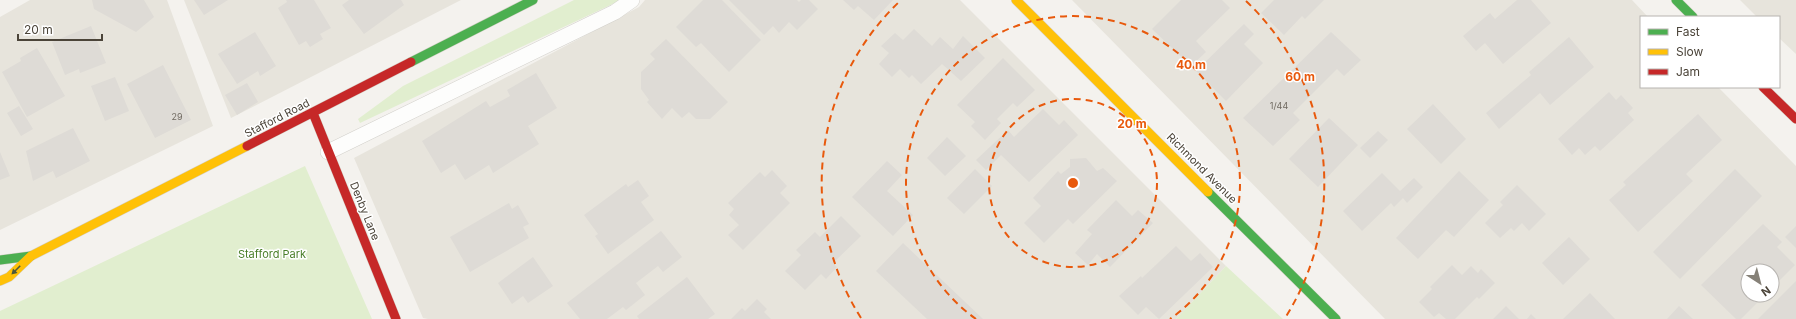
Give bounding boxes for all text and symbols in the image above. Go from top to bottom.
scale bar [18,16,102,42]
legend [1640,16,1780,88]
text: 20 m [24,22,53,37]
text: Fast [1676,24,1700,39]
text: Slow [1676,44,1704,59]
text: 40 m [1176,57,1206,72]
text: Jam [1676,64,1700,79]
text: 60 m [1285,69,1315,84]
street label: Stafford Road [242,96,312,140]
house number: 1/44 [1270,100,1288,111]
house number: 29 [171,111,183,122]
text: 20 m [1117,116,1147,131]
street label: Richmond Avenue [1164,130,1240,206]
centre of rings [1066,176,1080,190]
street label: Denby Lane [347,180,383,242]
park label: Stafford Park [238,247,306,261]
north arrow [1740,263,1780,303]
one-way arrow [11,265,21,275]
text: N [1758,283,1773,299]

